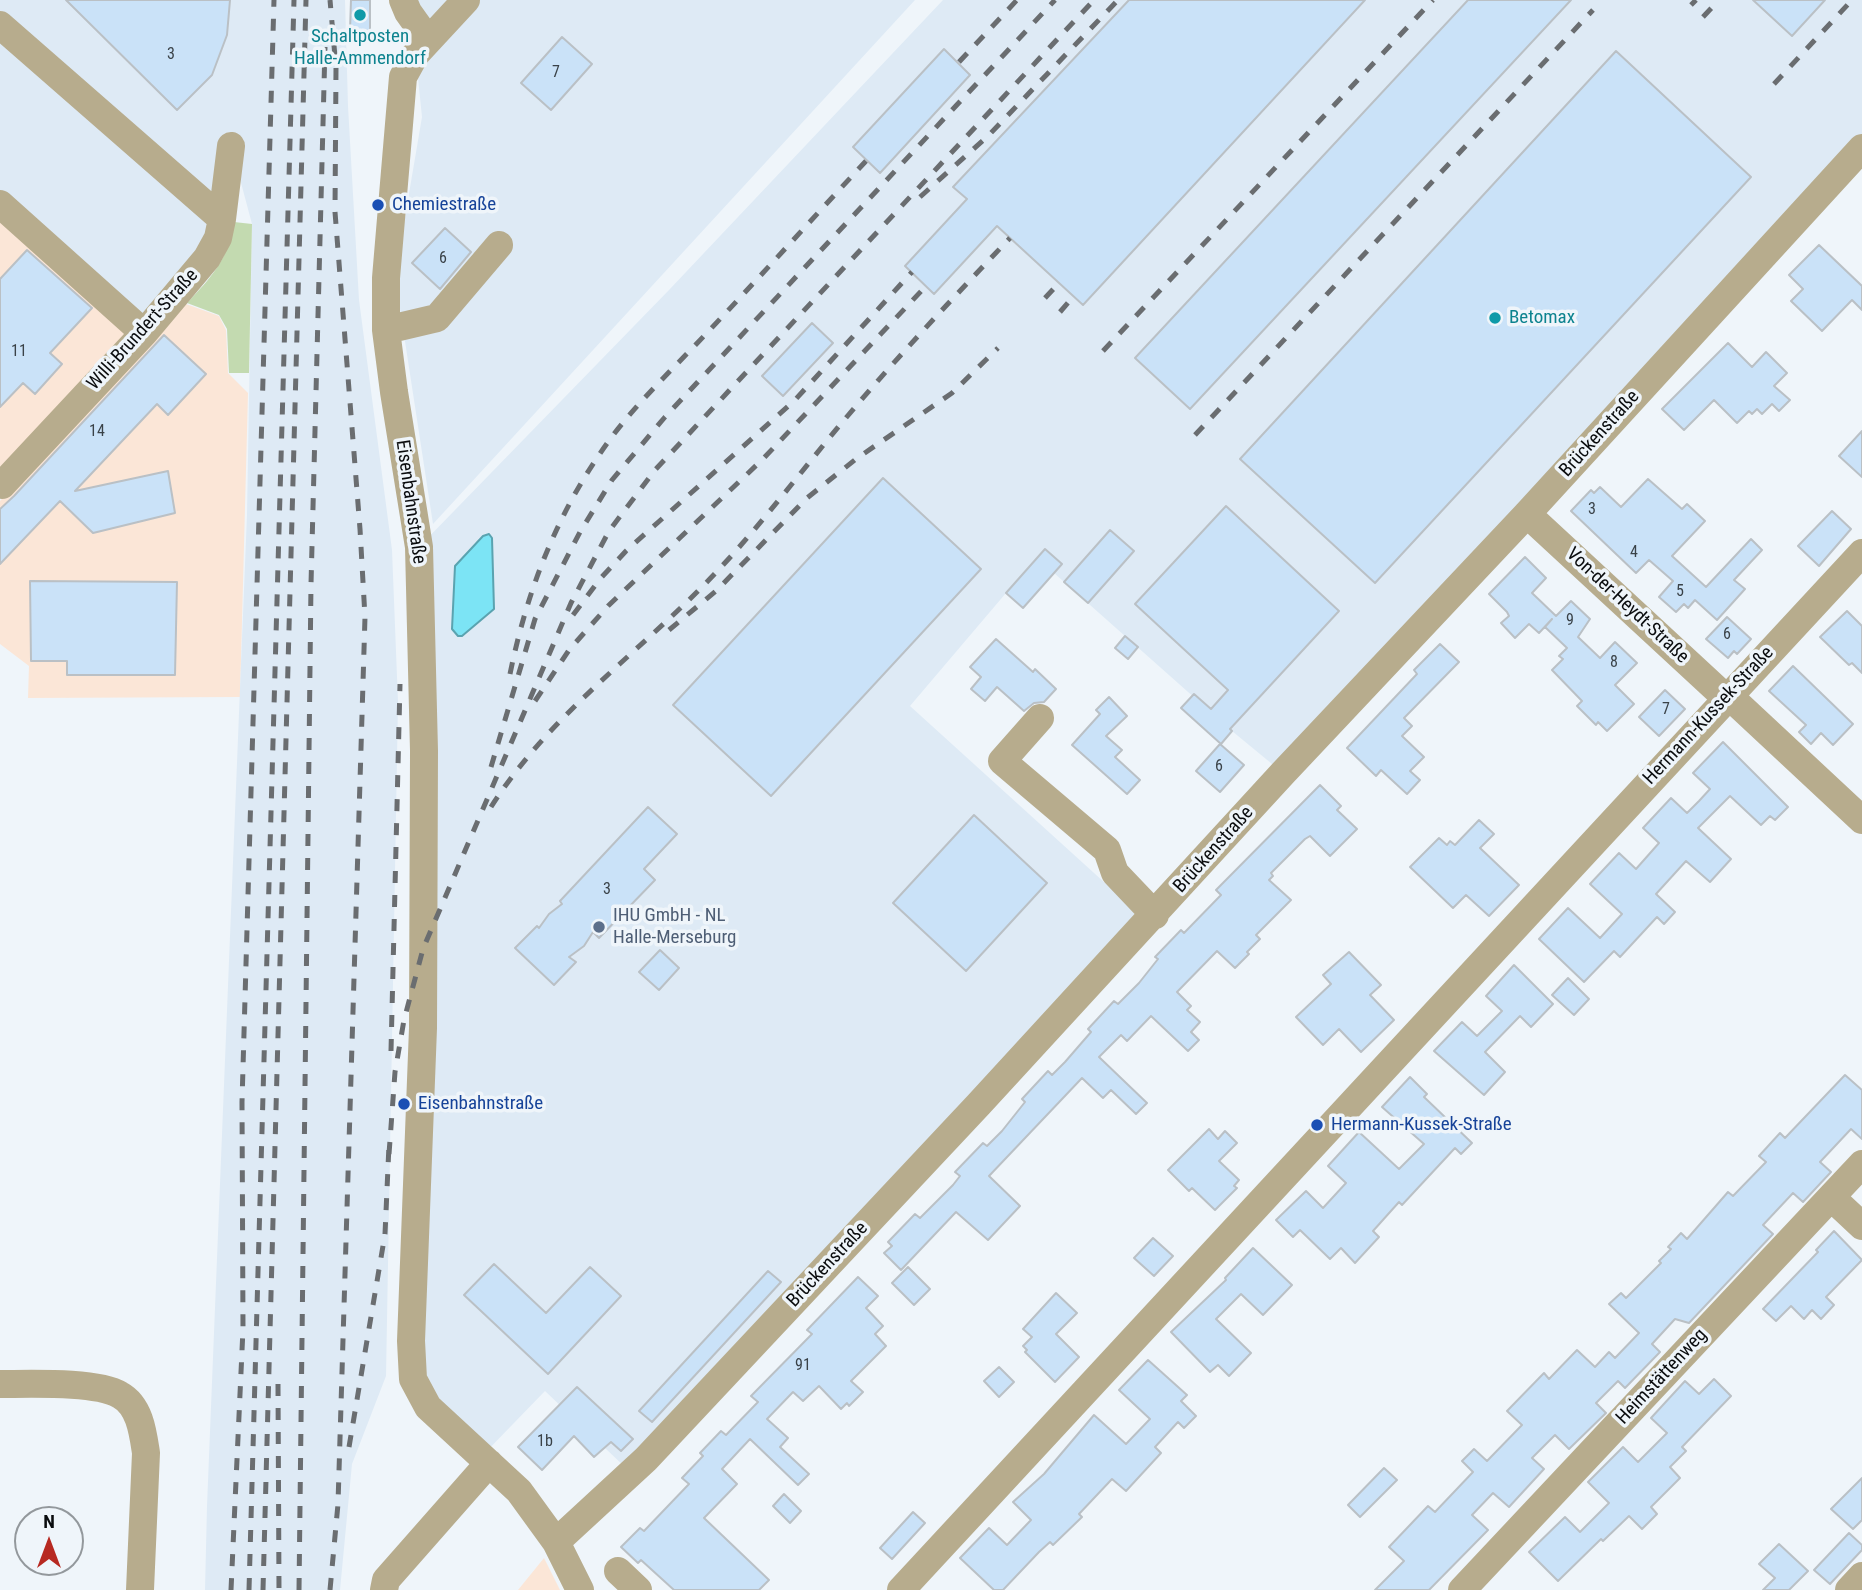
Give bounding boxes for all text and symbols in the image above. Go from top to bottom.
marker: Schaltposten Halle-Ammendorf [352,7,368,23]
place label: Schaltposten Halle-Ammendorf [294,26,426,70]
house number: 3 [167,45,175,65]
house number: 7 [552,63,560,83]
place label: Chemiestraße [392,194,496,216]
marker: Chemiestraße [370,197,386,213]
house number: 6 [439,249,447,269]
street label: Willi-Brundert-Straße [83,265,203,395]
place label: Betomax [1509,307,1575,329]
marker: Betomax [1487,310,1503,326]
house number: 11 [11,342,27,362]
street label: Brückenstraße [1555,386,1645,482]
house number: 14 [89,422,105,442]
street label: Eisenbahnstraße [390,438,430,566]
house number: 3 [1588,500,1596,520]
street label: Von-der-Heydt-Straße [1561,543,1693,669]
house number: 4 [1630,543,1638,563]
house number: 5 [1676,582,1684,602]
house number: 9 [1566,611,1574,631]
house number: 6 [1723,625,1731,645]
street label: Hermann-Kussek-Straße [1639,642,1779,790]
house number: 8 [1610,653,1618,673]
house number: 7 [1662,700,1670,720]
house number: 6 [1215,757,1223,777]
street label: Brückenstraße [1169,802,1259,898]
house number: 3 [603,880,611,900]
place label: IHU GmbH - NL Halle-Merseburg [613,905,736,949]
marker: IHU GmbH - NL Halle-Merseburg [591,919,607,935]
place label: Eisenbahnstraße [418,1093,543,1115]
marker: Eisenbahnstraße [396,1096,412,1112]
place label: Hermann-Kussek-Straße [1331,1114,1512,1136]
marker: Hermann-Kussek-Straße [1309,1117,1325,1133]
street label: Brückenstraße [783,1218,873,1312]
street label: Heimstättenweg [1612,1324,1712,1430]
house number: 91 [795,1356,811,1376]
house number: 1b [537,1432,553,1452]
north arrow [14,1506,84,1576]
text: N [43,1510,55,1533]

